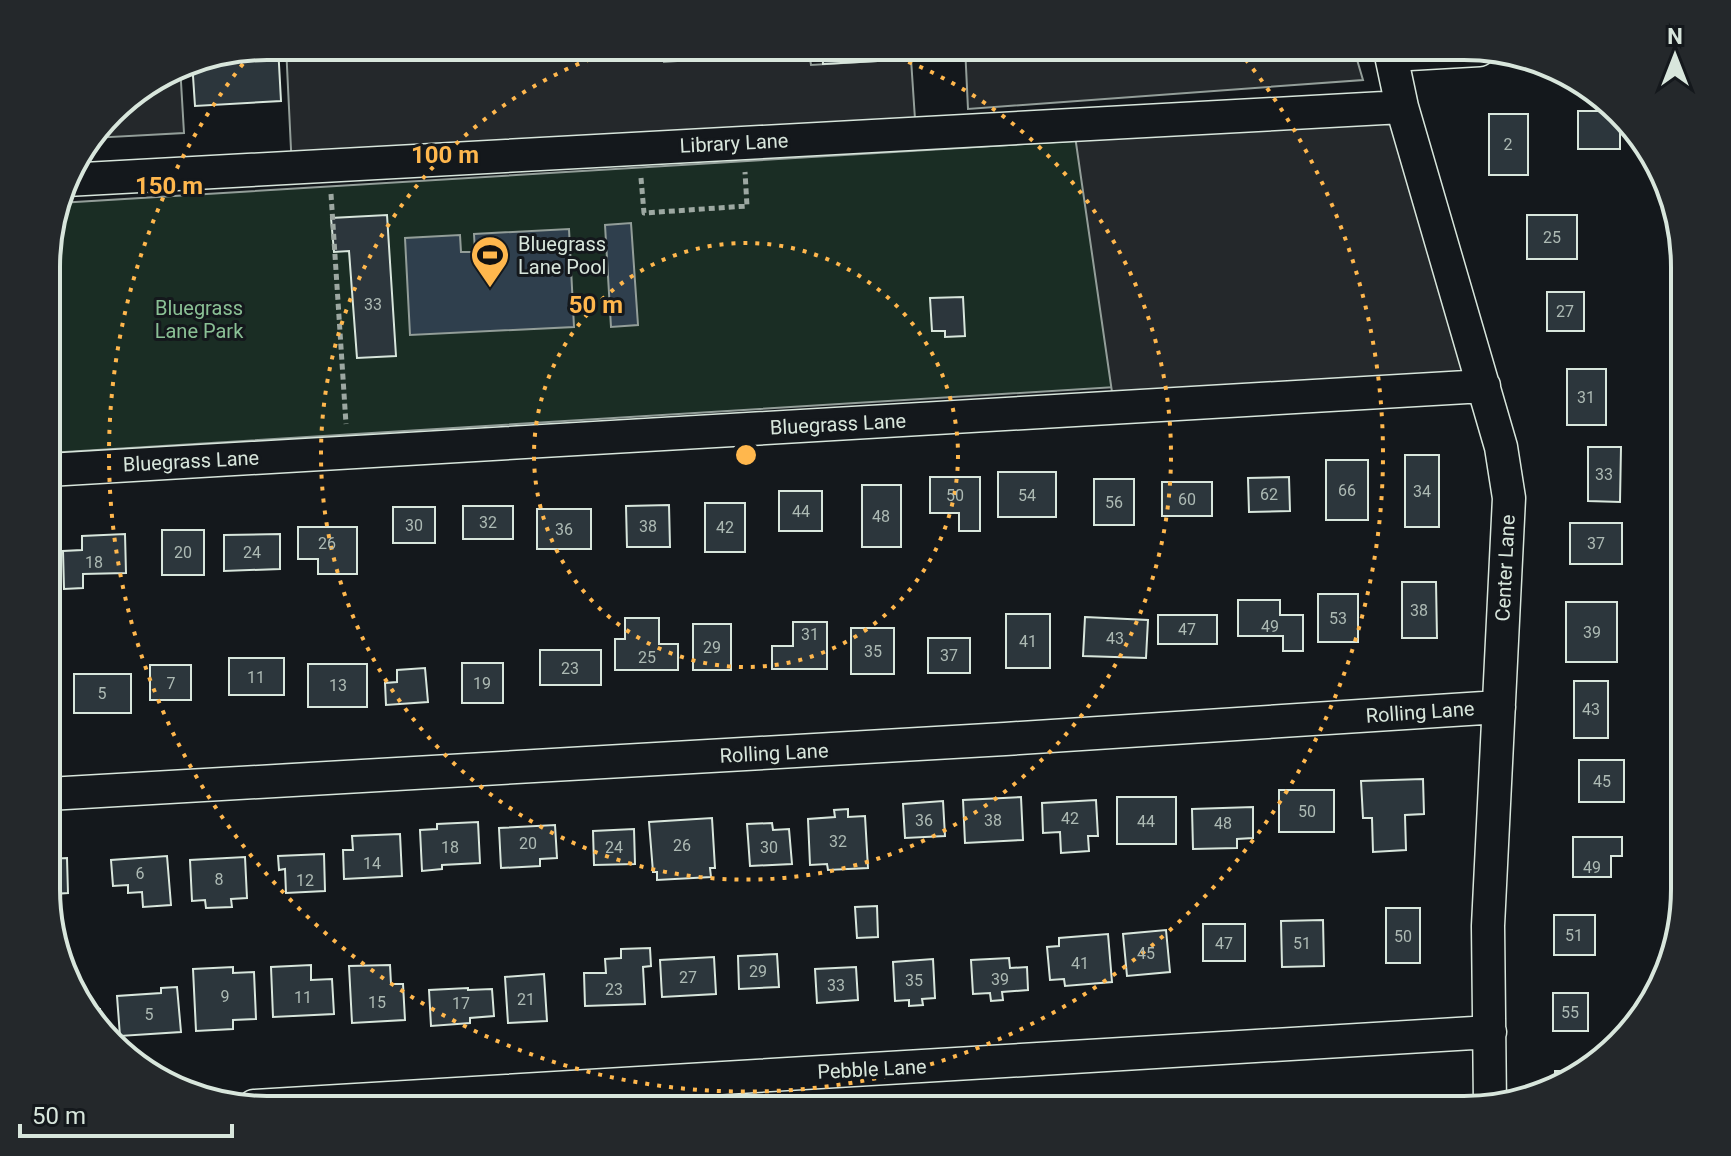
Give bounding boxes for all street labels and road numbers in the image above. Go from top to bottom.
street label: Library Lane [679,128,789,158]
street label: Bluegrass Lane [769,408,907,440]
street label: Bluegrass Lane [122,445,260,477]
street label: Center Lane [1490,514,1520,622]
street label: Rolling Lane [1365,696,1475,728]
street label: Rolling Lane [719,738,829,768]
street label: Pebble Lane [817,1054,927,1084]

